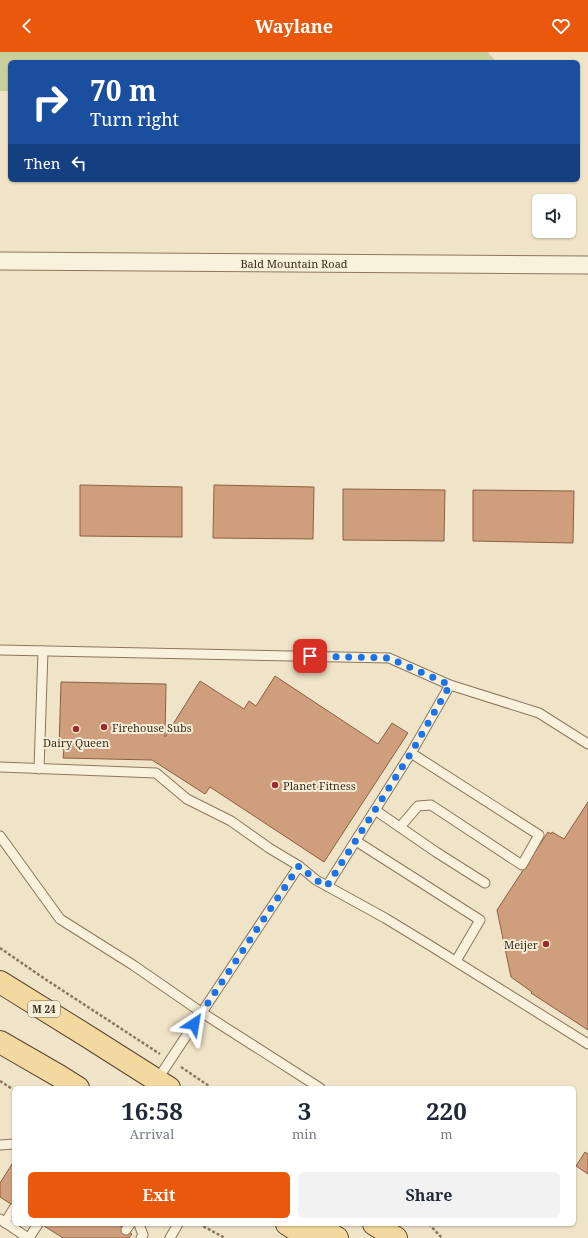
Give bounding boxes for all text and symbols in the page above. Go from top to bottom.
text: Waylane [255,14,333,38]
icon: back [16,15,38,37]
icon: heart [550,15,572,37]
text: 70 m [90,71,157,109]
icon: right [24,76,76,128]
text: Turn right [90,107,179,131]
icon: left [68,152,90,174]
text: Then [24,153,60,173]
map controls [532,194,576,238]
button: sound [532,194,576,238]
street label: Bald Mountain Road [240,256,348,271]
pin [293,639,327,673]
icon: arrive [299,645,321,667]
place label: Firehouse Subs [112,720,192,735]
marker: Firehouse Subs [99,722,109,732]
marker: Dairy Queen [71,724,81,734]
place label: Dairy Queen [43,735,109,750]
place label: Planet Fitness [283,778,356,793]
marker: Planet Fitness [270,780,280,790]
place label: Meijer [504,937,539,952]
marker: Meijer [541,939,551,949]
road number: M 24 [28,1001,60,1017]
position arrow [173,1003,215,1045]
text: 16:58 [121,1094,183,1127]
text: 3 [298,1094,311,1127]
text: 220 [426,1094,467,1127]
text: Arrival [130,1125,174,1143]
text: min [292,1125,317,1143]
text: m [440,1125,453,1143]
button: Exit [28,1172,290,1218]
button: Share [298,1172,560,1218]

